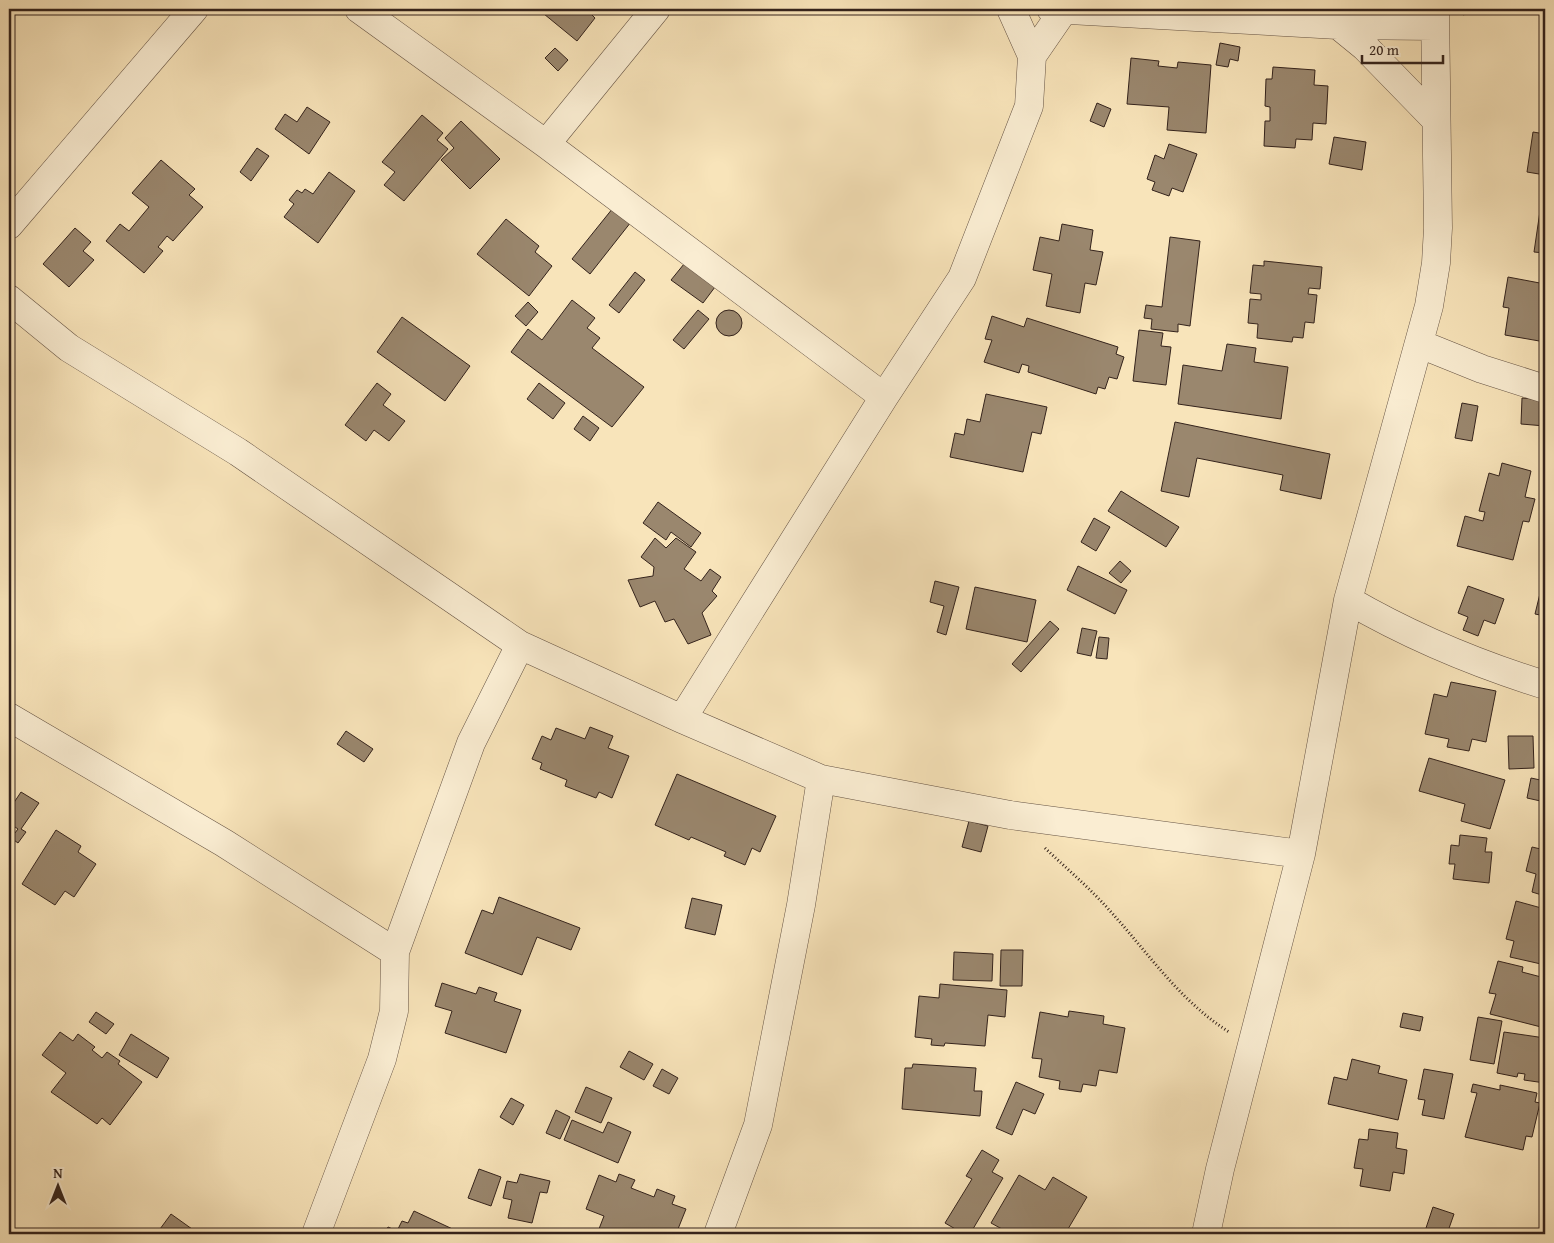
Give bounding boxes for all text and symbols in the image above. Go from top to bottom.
scale bar [1362,32,1443,64]
text: 20 m [1369,39,1400,60]
north arrow [32,1160,82,1210]
text: N [53,1163,63,1183]

